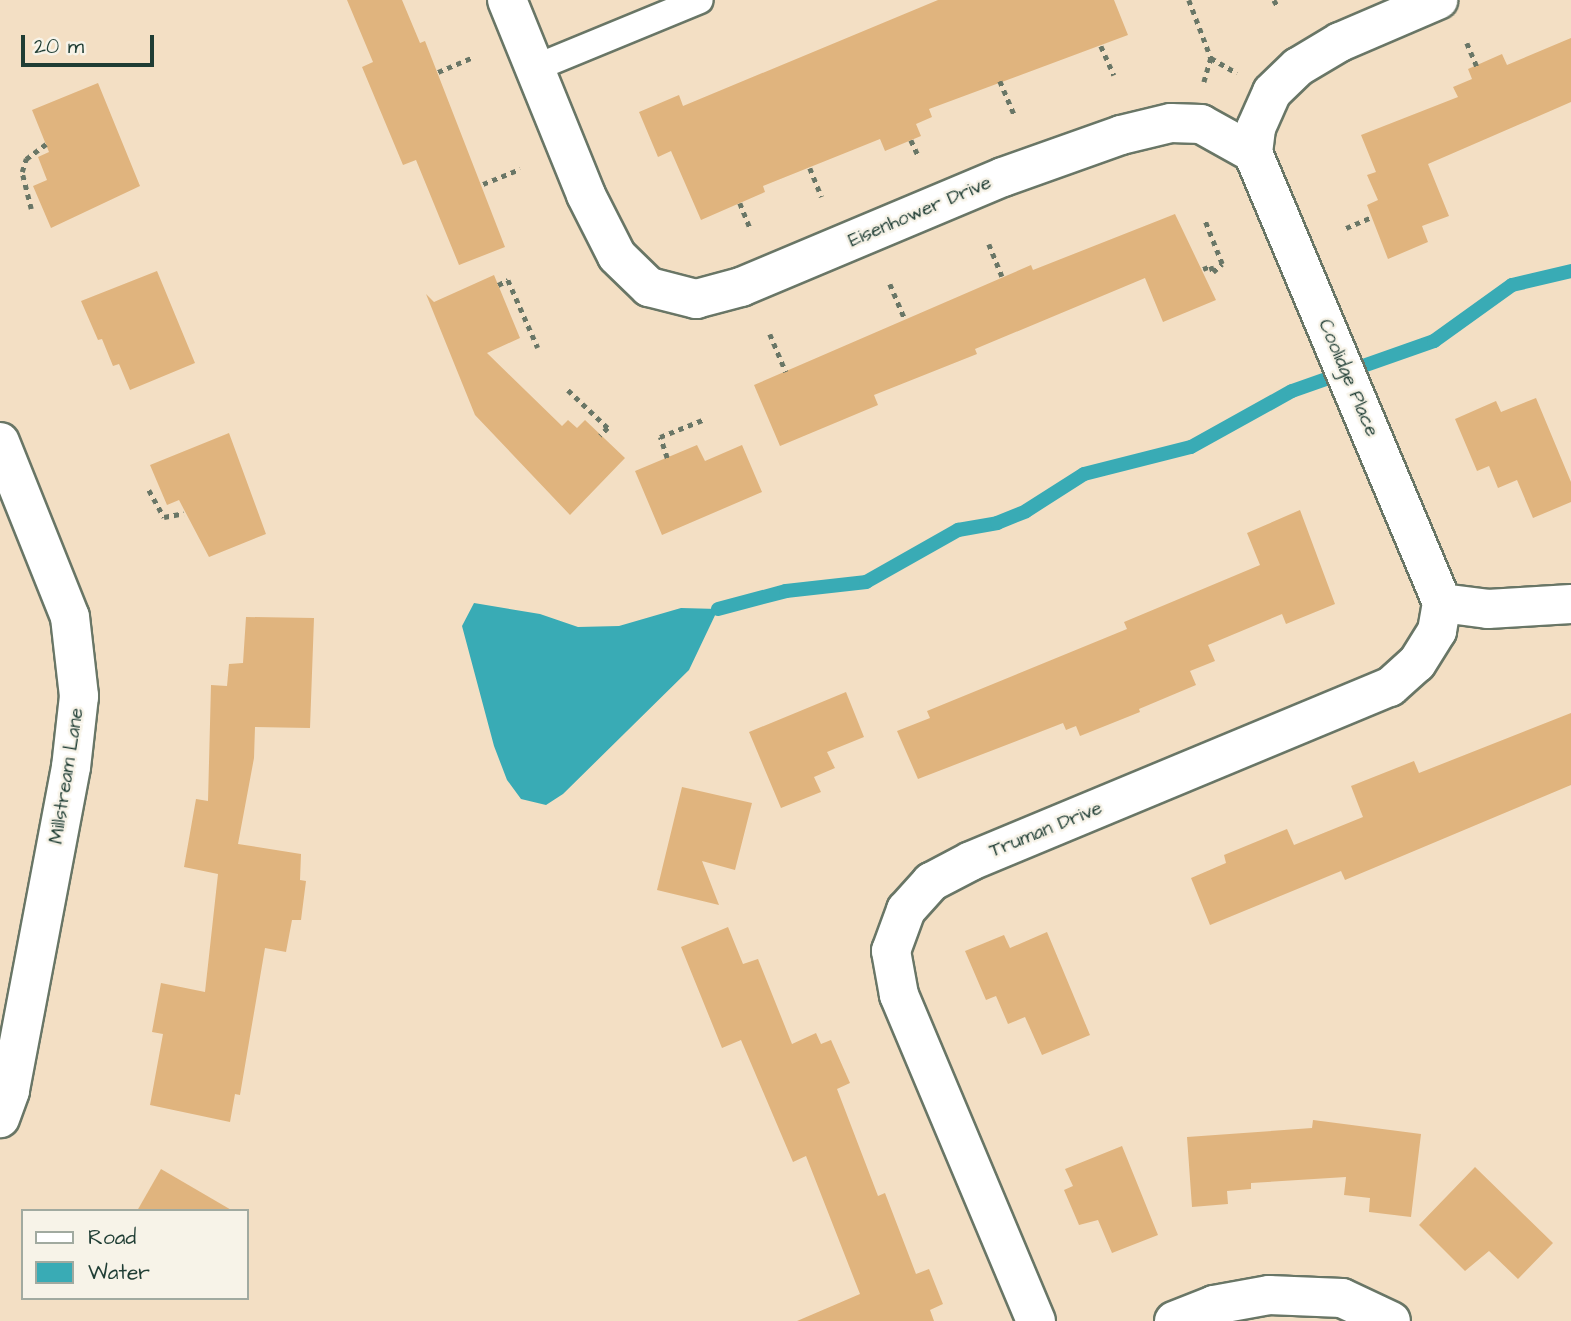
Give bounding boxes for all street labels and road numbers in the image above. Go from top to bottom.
street label: Eisenhower Drive [845,172,995,252]
street label: Coolidge Place [1313,316,1383,440]
street label: Millstream Lane [45,706,89,846]
street label: Truman Drive [986,797,1106,863]

